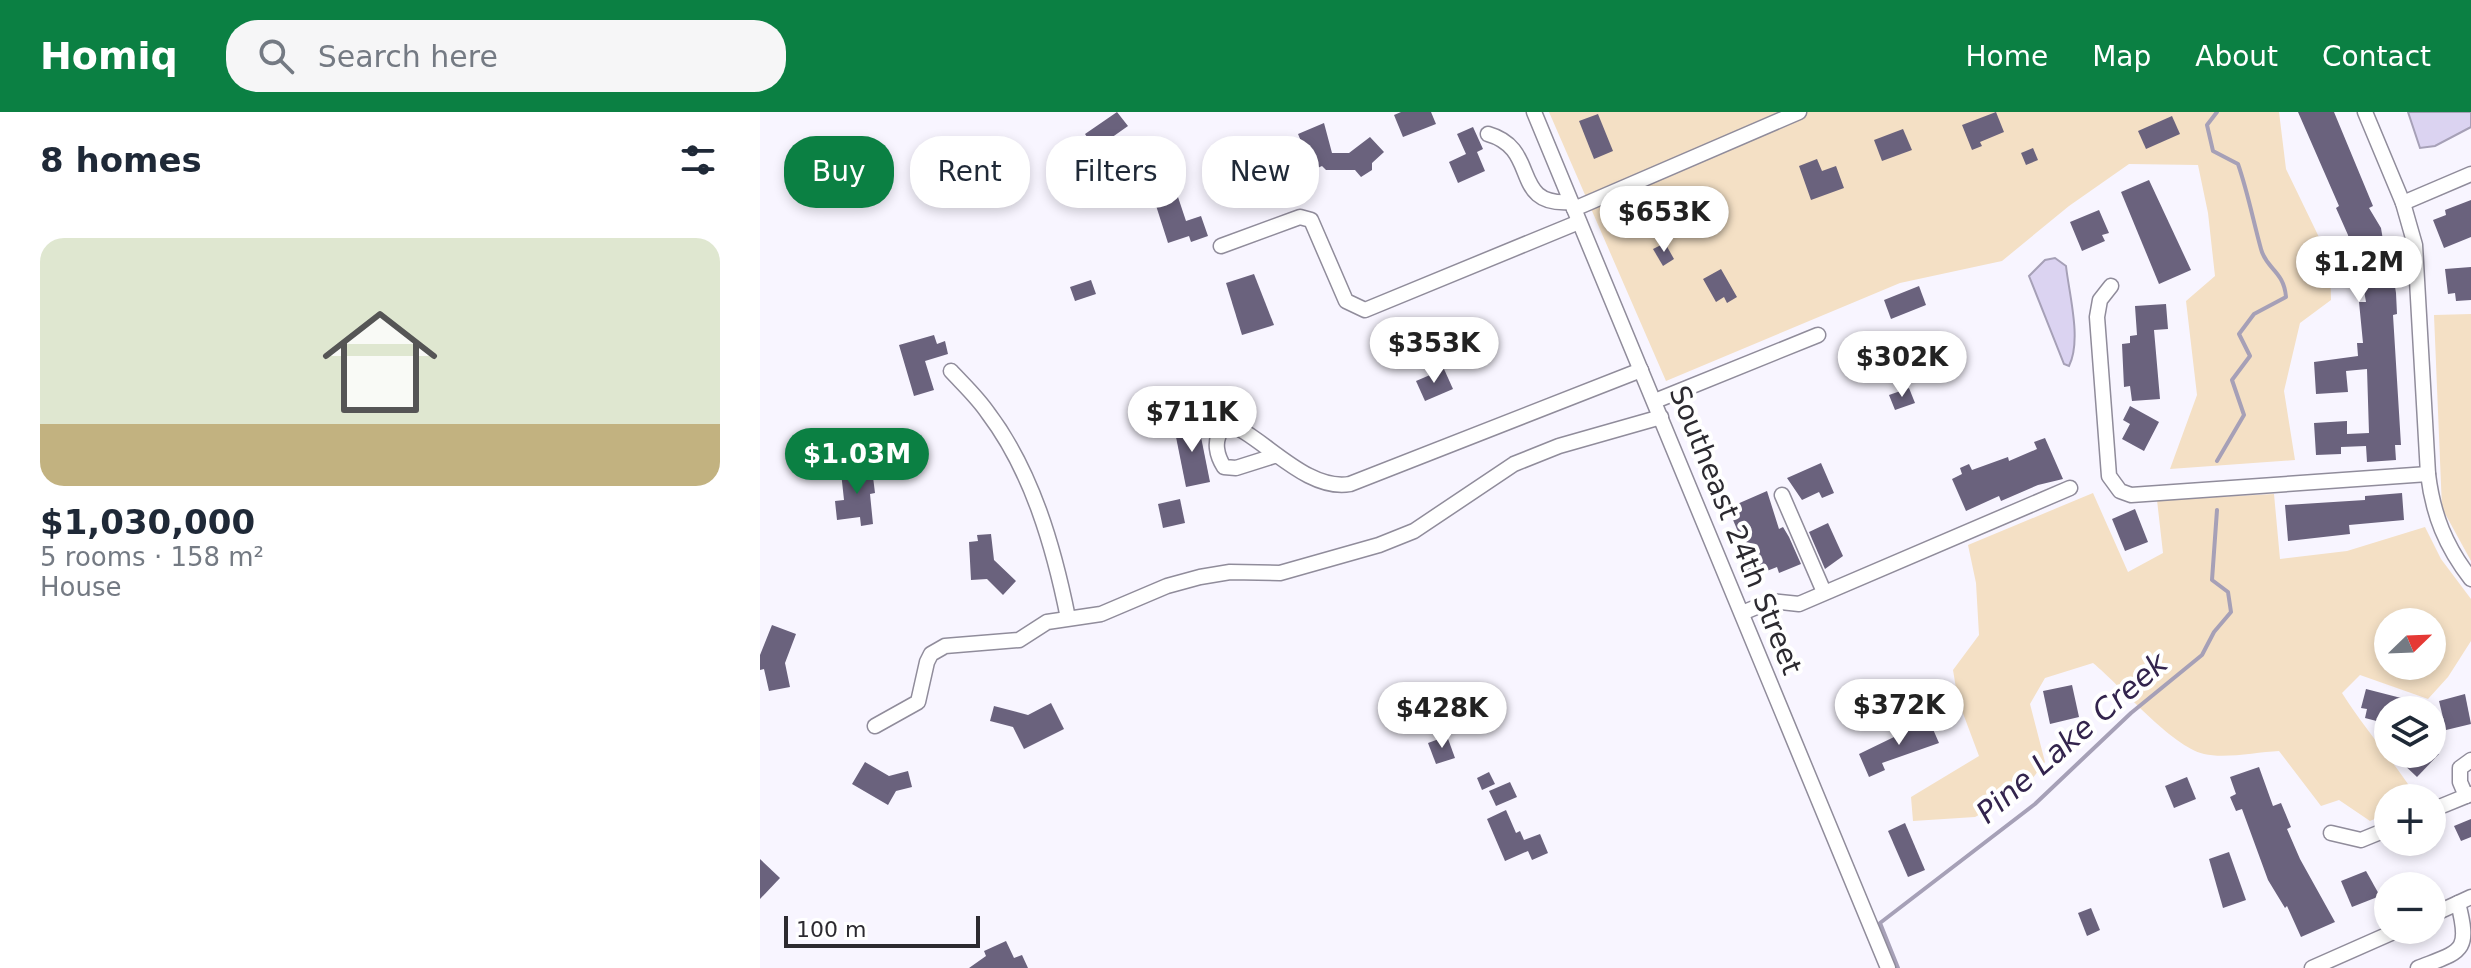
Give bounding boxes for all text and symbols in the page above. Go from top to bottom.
search box [226,20,786,92]
text: Homiq [40,34,178,78]
icon: search [254,34,298,78]
text: Search here [318,39,498,74]
text: Home [1965,40,2048,73]
text: Map [2092,40,2151,73]
text: About [2195,40,2278,73]
text: Contact [2322,40,2431,73]
chip: Buy [784,136,894,208]
chip: Rent [910,136,1030,208]
chip: Filters [1046,136,1186,208]
chip: New [1202,136,1319,208]
icon: filters [676,138,720,182]
text: 8 homes [40,140,202,180]
pin: $653K [1608,186,1720,254]
text: $653K [1618,197,1710,227]
pin: $1.2M [2303,236,2415,304]
text: $1.2M [2314,247,2404,277]
icon: home [308,290,452,434]
pin: $353K [1378,317,1490,385]
text: $353K [1388,328,1480,358]
pin: $302K [1846,331,1958,399]
text: $302K [1856,342,1948,372]
street label: Southeast 24th Street [1662,381,1809,679]
pin: $711K [1136,386,1248,454]
text: $711K [1146,397,1238,427]
pin: $1.03M [792,428,922,496]
text: $1.03M [803,439,911,469]
text: $1,030,000 [40,502,255,542]
text: 5 rooms · 158 m² [40,542,264,572]
text: House [40,572,121,602]
north arrow [2374,608,2446,680]
map controls [2374,608,2446,944]
water label: Pine Lake Creek [1969,644,2175,830]
pin: $372K [1843,679,1955,747]
pin: $428K [1386,682,1498,750]
text: $372K [1853,690,1945,720]
text: $428K [1396,693,1488,723]
button: layers [2374,696,2446,768]
button: + [2374,784,2446,856]
button: − [2374,872,2446,944]
scale bar [784,912,980,948]
text: 100 m [796,917,866,942]

